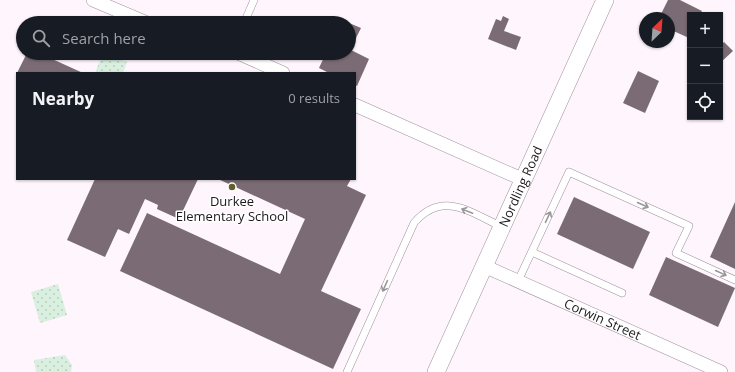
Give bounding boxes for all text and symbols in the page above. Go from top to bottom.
north arrow [639,12,675,48]
map controls [687,12,723,120]
button: + [687,12,723,48]
search box [16,16,356,60]
icon: search [30,27,52,49]
text: Search here [62,28,146,48]
button: − [687,48,723,84]
button: locate [687,84,723,120]
text: Nearby [32,87,94,110]
text: 0 results [288,89,340,107]
street label: Nordling Road [494,143,547,230]
marker: Durkee Elementary School [227,182,237,192]
place label: Durkee Elementary School [176,192,288,225]
one-way arrow [636,202,648,209]
one-way arrow [461,206,473,214]
one-way arrow [545,211,552,223]
one-way arrow [715,270,727,278]
one-way arrow [381,280,389,292]
street label: Corwin Street [561,294,644,344]

